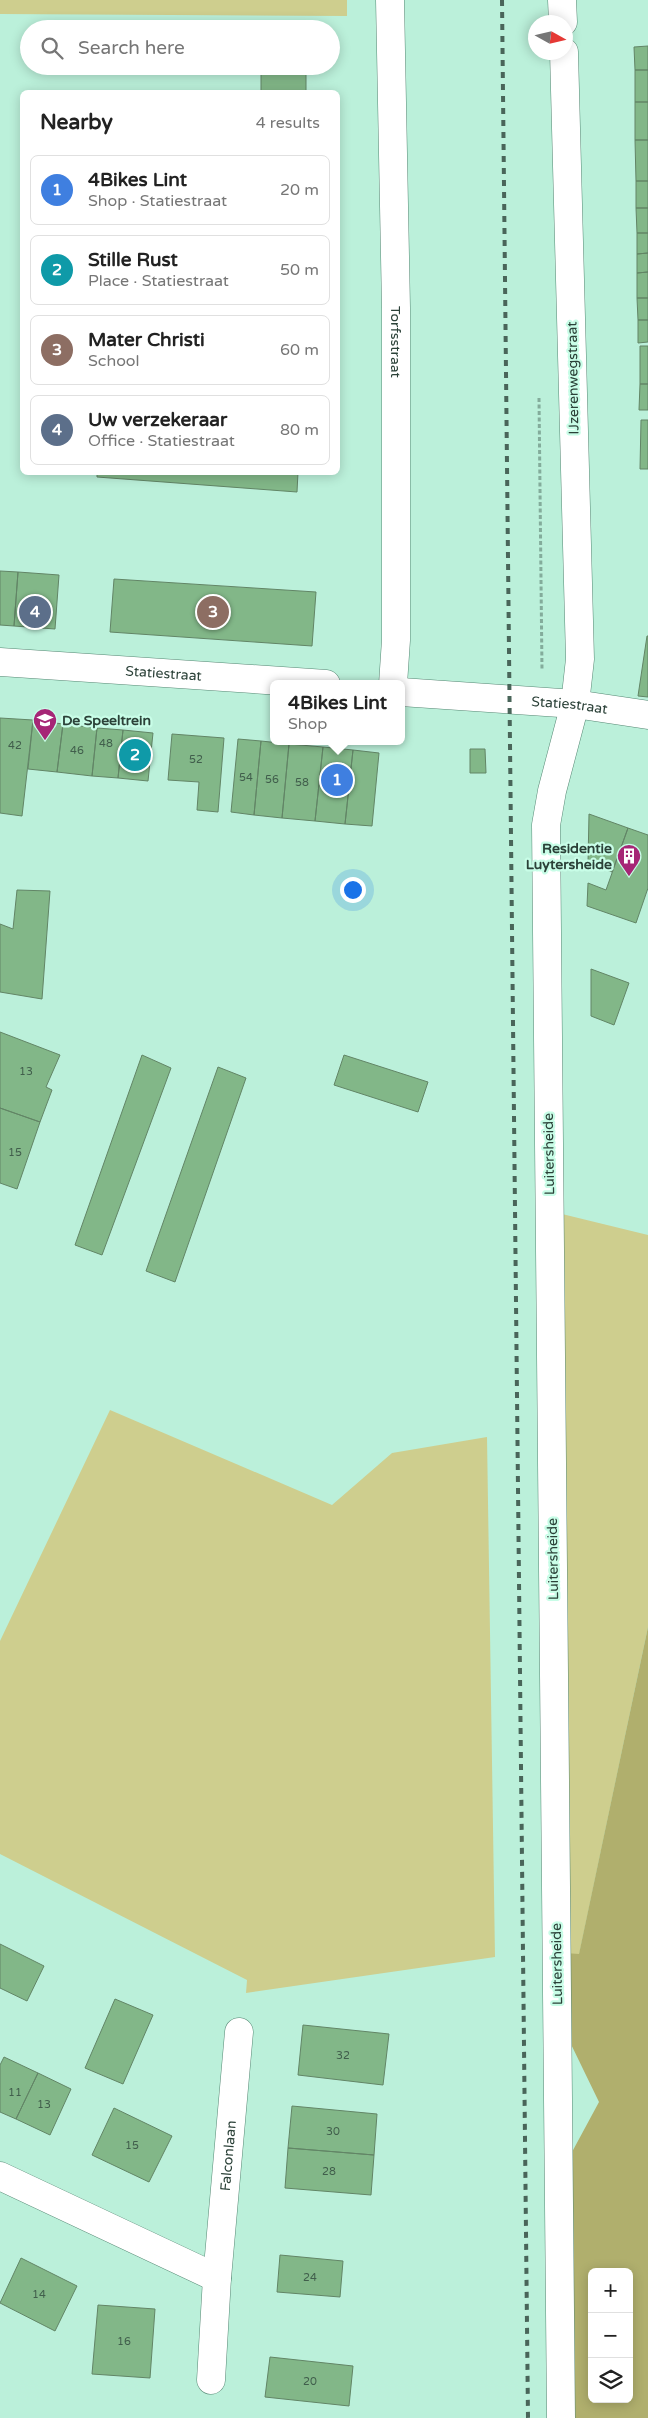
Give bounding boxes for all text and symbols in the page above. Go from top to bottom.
north arrow [528,15,573,60]
search box [20,20,340,75]
icon: search [38,34,66,62]
text: Search here [78,37,185,59]
text: Nearby [40,110,113,135]
text: 4 results [256,113,320,133]
text: 4Bikes Lint [88,169,187,191]
text: 1 [52,180,62,200]
text: 20 m [280,180,319,200]
text: Shop · Statiestraat [88,191,227,211]
text: Stille Rust [88,249,178,271]
text: 2 [52,260,62,280]
text: 50 m [280,260,319,280]
text: Place · Statiestraat [88,271,229,291]
street label: Torfsstraat [388,306,405,379]
street label: IJzerenwegstraat [564,321,582,435]
text: Mater Christi [88,329,205,351]
text: 3 [52,340,62,360]
text: 60 m [280,340,319,360]
text: School [88,351,140,371]
text: Uw verzekeraar [88,409,227,431]
text: 4 [52,420,62,440]
text: 80 m [280,420,319,440]
text: Office · Statiestraat [88,431,235,451]
pin: 4 [19,593,51,631]
pin: 3 [197,593,229,631]
street label: Statiestraat [125,662,203,684]
popup [270,680,405,745]
text: 4Bikes Lint [288,692,387,714]
street label: Statiestraat [531,693,609,717]
school or university icon: De Speeltrein [32,707,58,741]
place label: De Speeltrein [62,712,151,729]
text: Shop [288,714,327,734]
pin: 2 [119,736,151,774]
house number: 48 [99,737,113,750]
house number: 42 [8,739,22,752]
house number: 46 [70,744,84,757]
house number: 52 [189,753,203,766]
pin: 1 [321,761,353,799]
house number: 54 [239,771,253,784]
house number: 56 [265,773,279,786]
house number: 58 [295,776,309,789]
place label: Residentie Luytersheide [526,840,612,873]
building icon: Residentie Luytersheide [616,843,642,877]
your location [340,877,366,903]
house number: 13 [19,1065,33,1078]
street label: Luitersheide [540,1113,558,1195]
house number: 15 [8,1146,22,1159]
street label: Luitersheide [544,1518,562,1600]
street label: Luitersheide [548,1923,566,2005]
house number: 32 [336,2049,350,2062]
house number: 11 [8,2086,22,2099]
house number: 13 [37,2098,51,2111]
street label: Falconlaan [216,2120,240,2192]
house number: 30 [326,2125,340,2138]
house number: 15 [125,2139,139,2152]
house number: 28 [322,2165,336,2178]
map controls [588,2268,633,2403]
button: + [588,2268,633,2313]
house number: 24 [303,2271,317,2284]
house number: 14 [32,2288,46,2301]
button: − [588,2313,633,2358]
house number: 16 [117,2335,131,2348]
button: layers [588,2358,633,2403]
house number: 20 [303,2375,317,2388]

